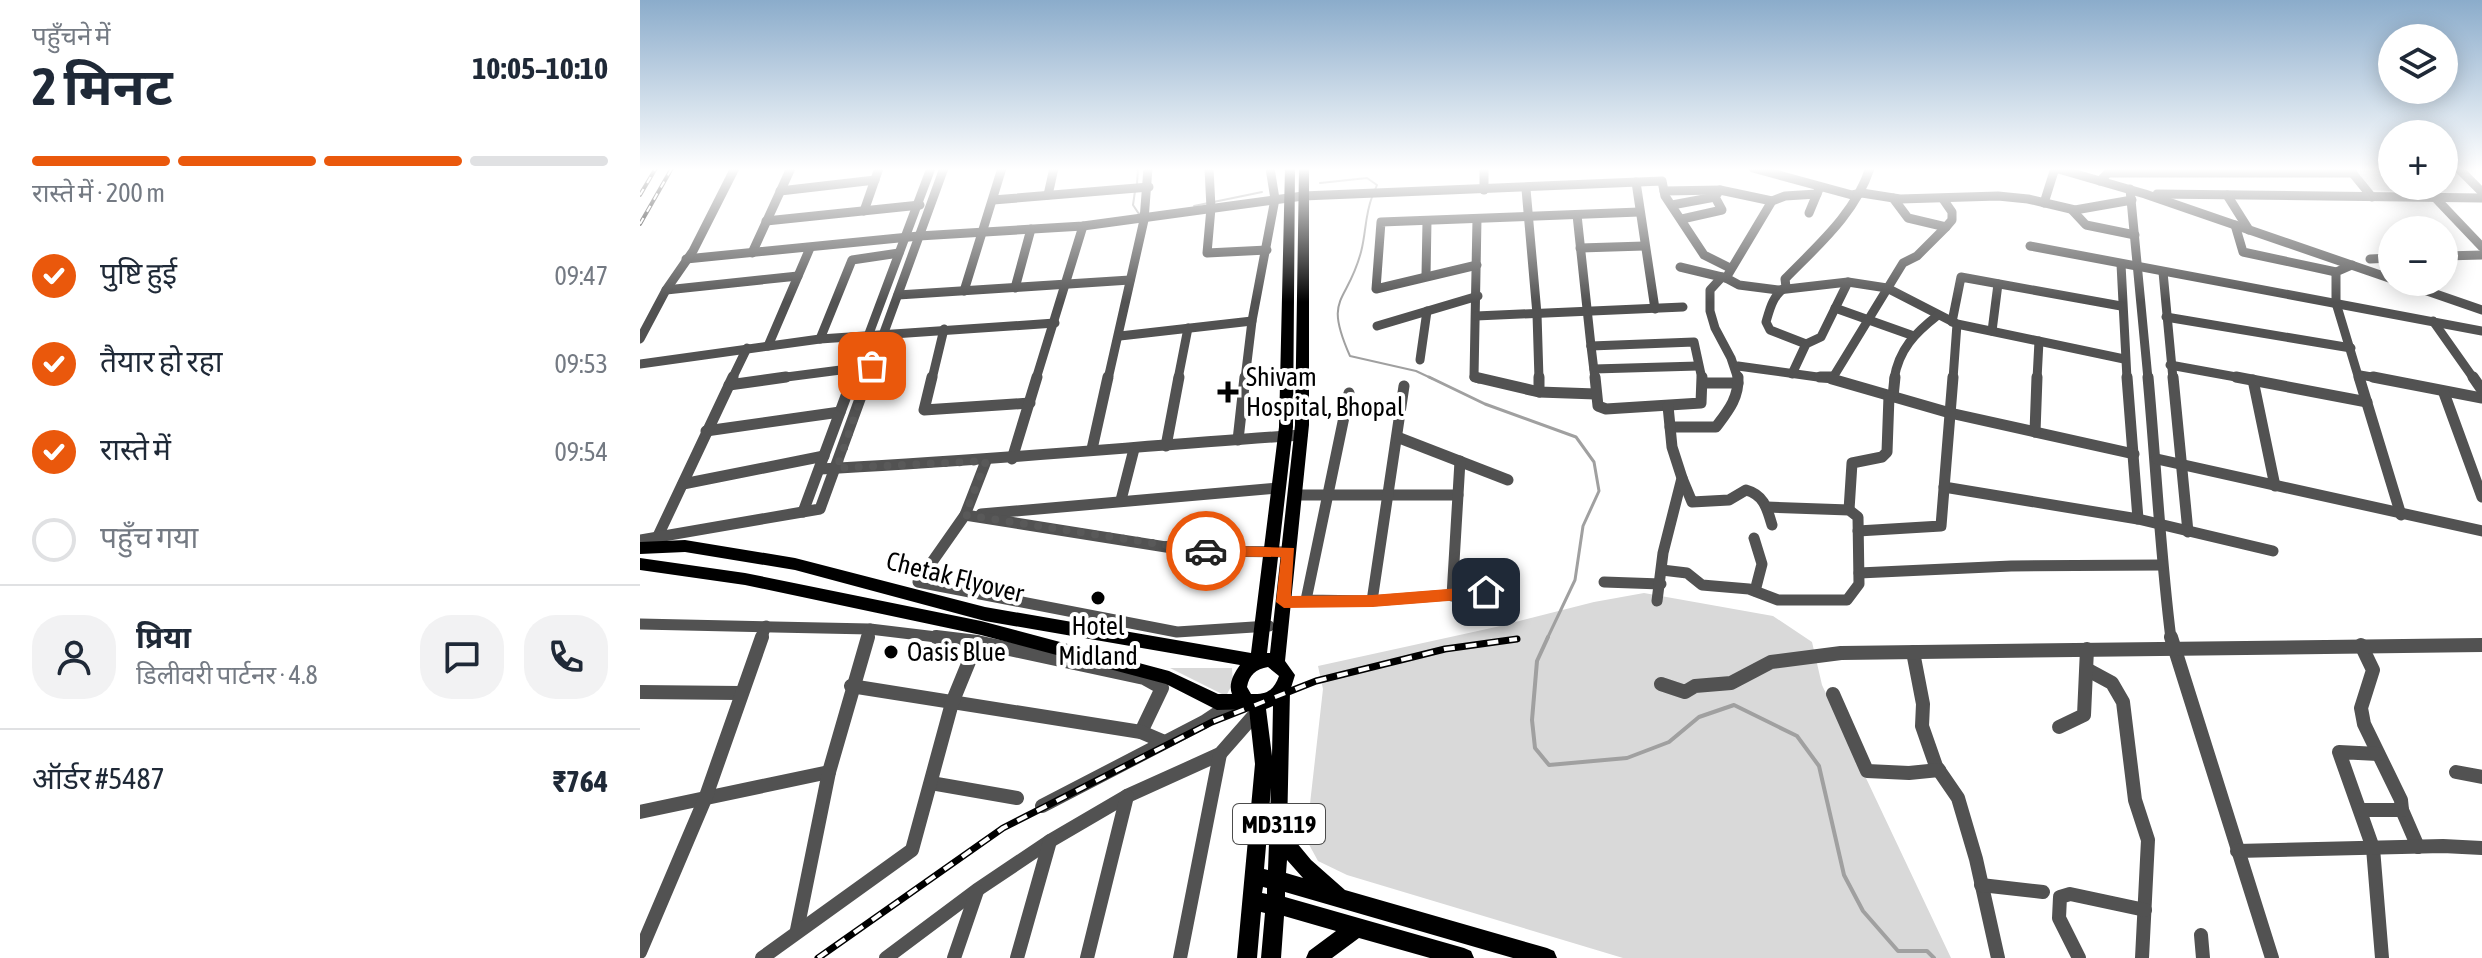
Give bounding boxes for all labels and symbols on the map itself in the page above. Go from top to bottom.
pin [838,332,906,400]
place label: Shivam Hospital, Bhopal [1246,362,1404,422]
marker: Shivam Hospital, Bhopal [1217,381,1239,403]
courier [1166,511,1246,591]
street label: Chetak Flyover [883,545,1027,609]
pin [1452,558,1520,626]
marker: Hotel Midland [1089,589,1107,607]
place label: Hotel Midland [1058,611,1138,671]
place label: Oasis Blue [907,637,1006,667]
marker: Oasis Blue [882,643,900,661]
road number: MD3119 [1233,804,1325,844]

